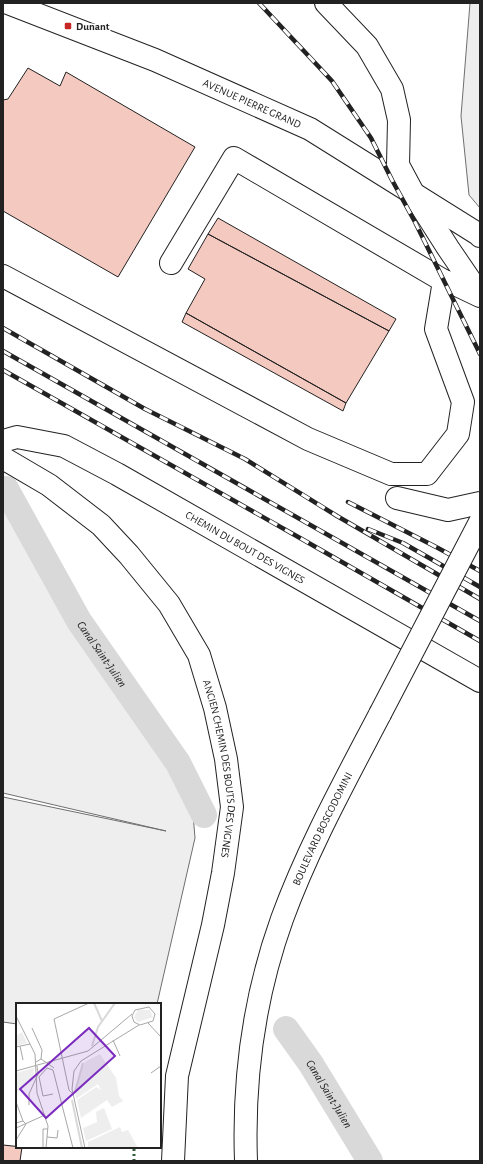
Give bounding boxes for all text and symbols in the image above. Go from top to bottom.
marker: Dunant [63,21,73,31]
place label: Dunant [76,21,110,32]
street label: AVENUE PIERRE GRAND [201,77,303,130]
street label: CHEMIN DU BOUT DES VIGNES [183,509,307,586]
water label: Canal Saint-Julien [75,619,129,689]
street label: ANCIEN CHEMIN DES BOUTS DES VIGNES [201,678,237,858]
street label: BOULEVARD BOSCODOMINI [291,771,354,887]
inset map [16,1003,161,1148]
water label: Canal Saint-Julien [304,1057,354,1130]

